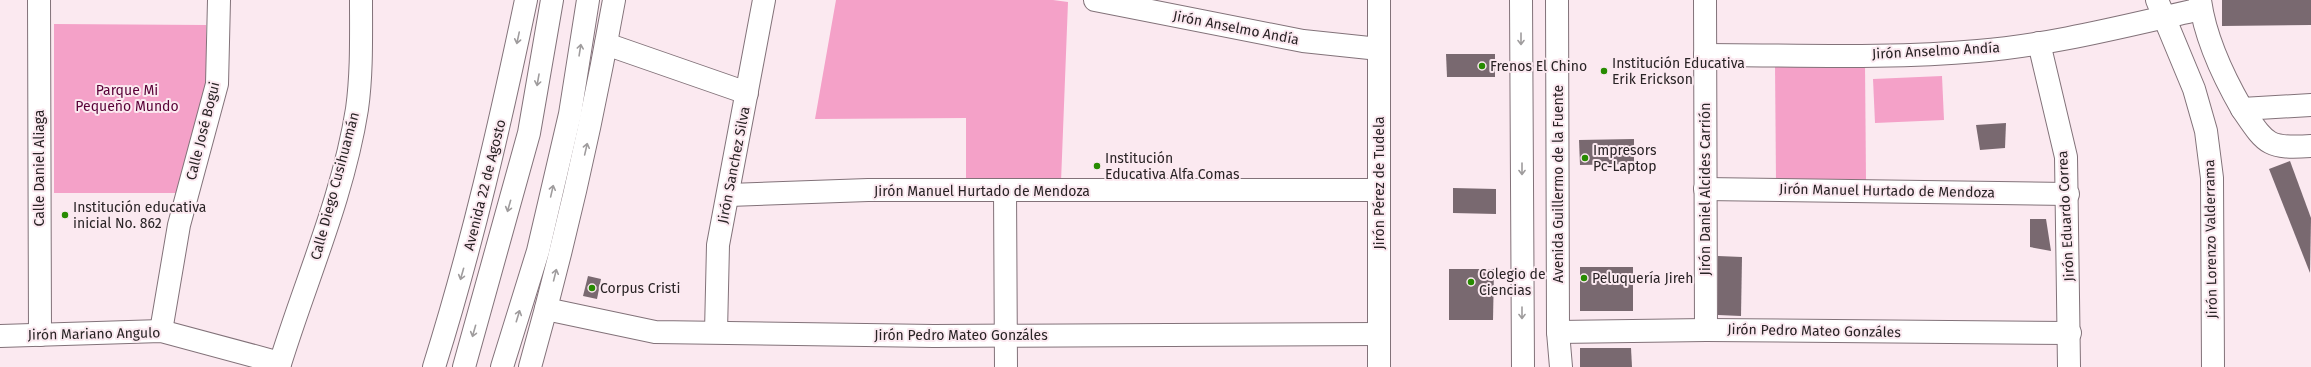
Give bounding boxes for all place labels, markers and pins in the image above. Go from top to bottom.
place label: Institución Educativa Erik Erickson [1612,55,1745,88]
place label: Frenos El Chino [1490,58,1587,75]
marker: Frenos El Chino [1477,61,1487,71]
marker: Institución Educativa Erik Erickson [1599,66,1609,76]
place label: Impresors Pc-Laptop [1593,142,1657,175]
place label: Institución Educativa Alfa Comas [1105,150,1240,183]
marker: Impresors Pc-Laptop [1580,153,1590,163]
marker: Institución Educativa Alfa Comas [1092,161,1102,171]
place label: Institución educativa inicial No. 862 [73,199,206,232]
marker: Institución educativa inicial No. 862 [60,210,70,220]
place label: Colegio de Ciencias [1479,266,1546,299]
place label: Peluquería Jireh [1592,270,1693,287]
marker: Peluquería Jireh [1579,273,1589,283]
marker: Colegio de Ciencias [1466,277,1476,287]
place label: Corpus Cristi [600,280,680,297]
marker: Corpus Cristi [587,283,597,293]

